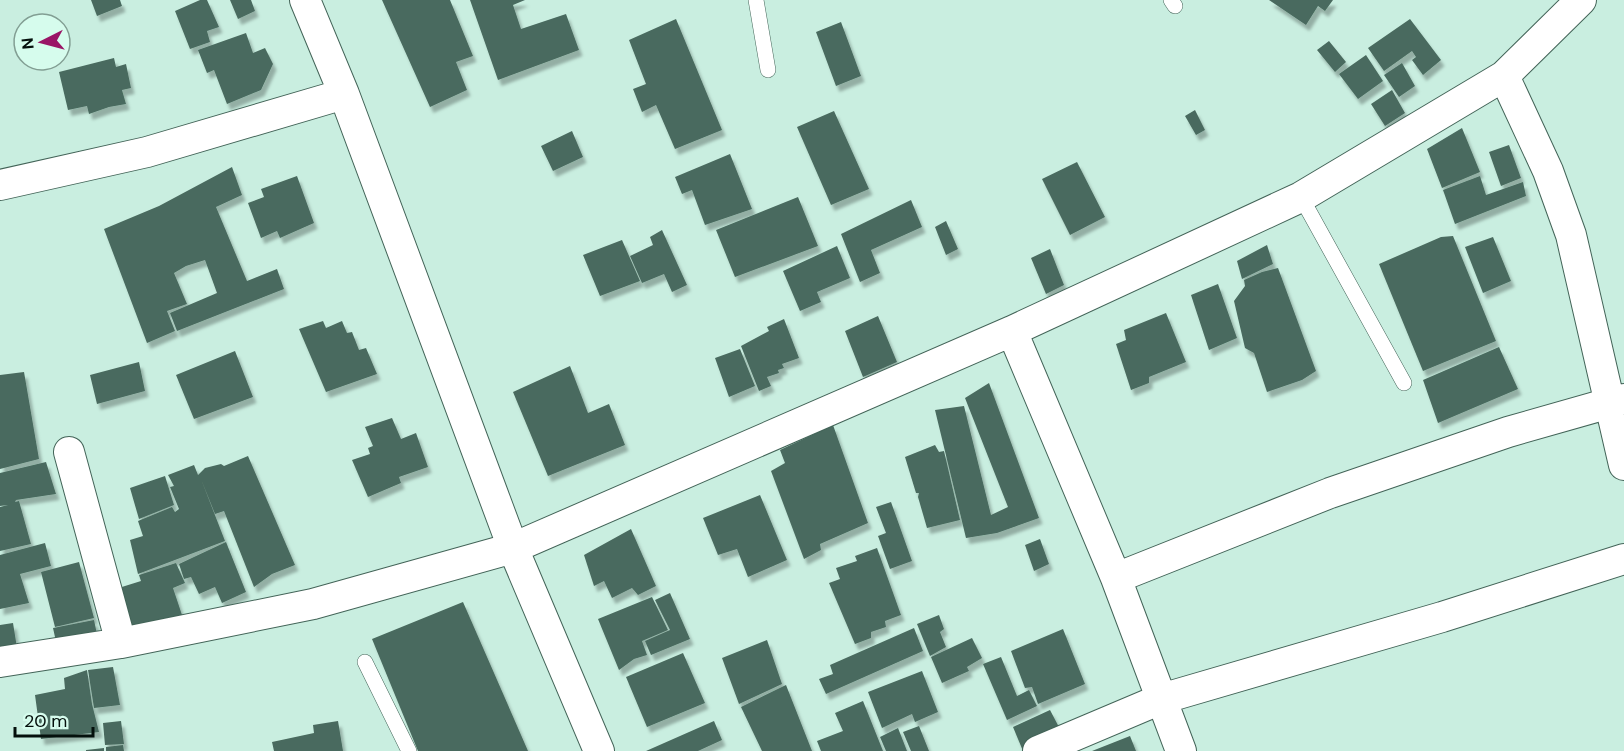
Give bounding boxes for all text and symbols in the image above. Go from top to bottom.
north arrow [12,12,72,72]
text: N [17,37,39,50]
scale bar [15,700,93,738]
text: 20 m [24,709,67,733]

